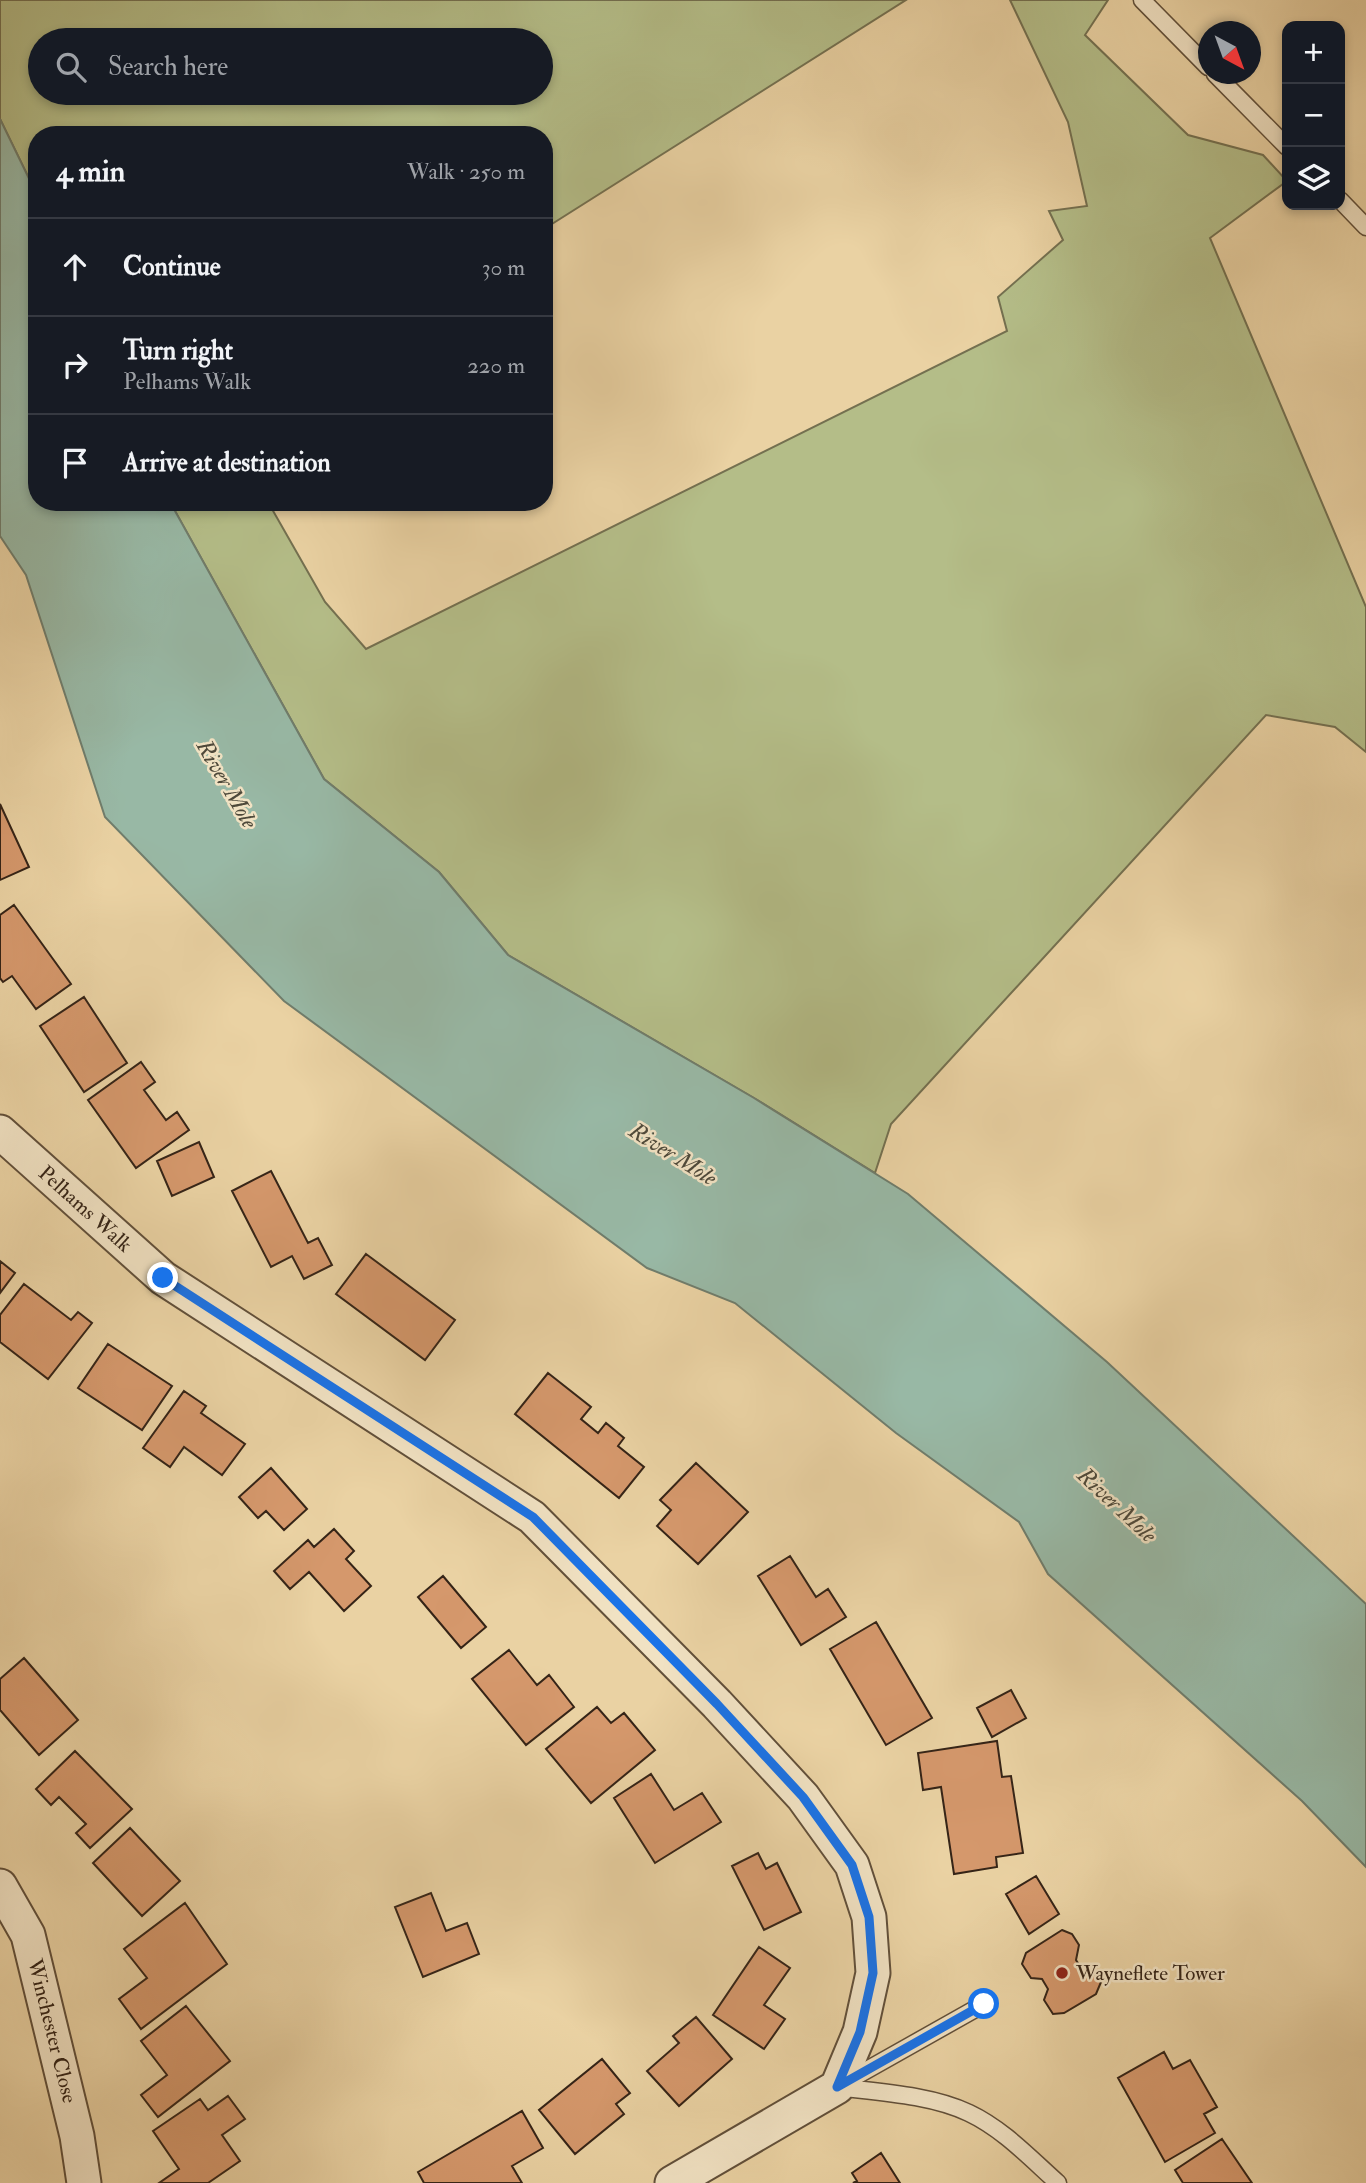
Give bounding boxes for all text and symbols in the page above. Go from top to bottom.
north arrow [1198,21,1261,84]
map controls [1282,21,1345,210]
button: + [1282,21,1345,84]
search box [28,28,553,105]
icon: search [52,48,90,86]
text: Search here [108,51,228,83]
button: − [1282,84,1345,147]
button: layers [1282,147,1345,210]
text: 4 min [56,153,125,190]
text: Walk · 250 m [407,157,525,186]
icon: ahead [56,248,94,286]
text: Continue [123,251,221,283]
text: 30 m [482,253,525,282]
text: Turn right [123,335,233,367]
icon: right [56,346,94,384]
text: 220 m [467,351,525,380]
text: Pelhams Walk [123,367,251,396]
icon: arrive [56,444,94,482]
text: Arrive at destination [123,447,331,479]
water label: River Mole [189,733,264,834]
water label: River Mole [623,1115,723,1192]
street label: Pelhams Walk [32,1160,138,1258]
route end [147,1262,178,1293]
water label: River Mole [1071,1460,1163,1549]
street label: Winchester Close [21,1955,83,2106]
place label: Wayneflete Tower [1075,1960,1225,1987]
marker: Wayneflete Tower [1054,1965,1070,1981]
route start [968,1988,999,2019]

